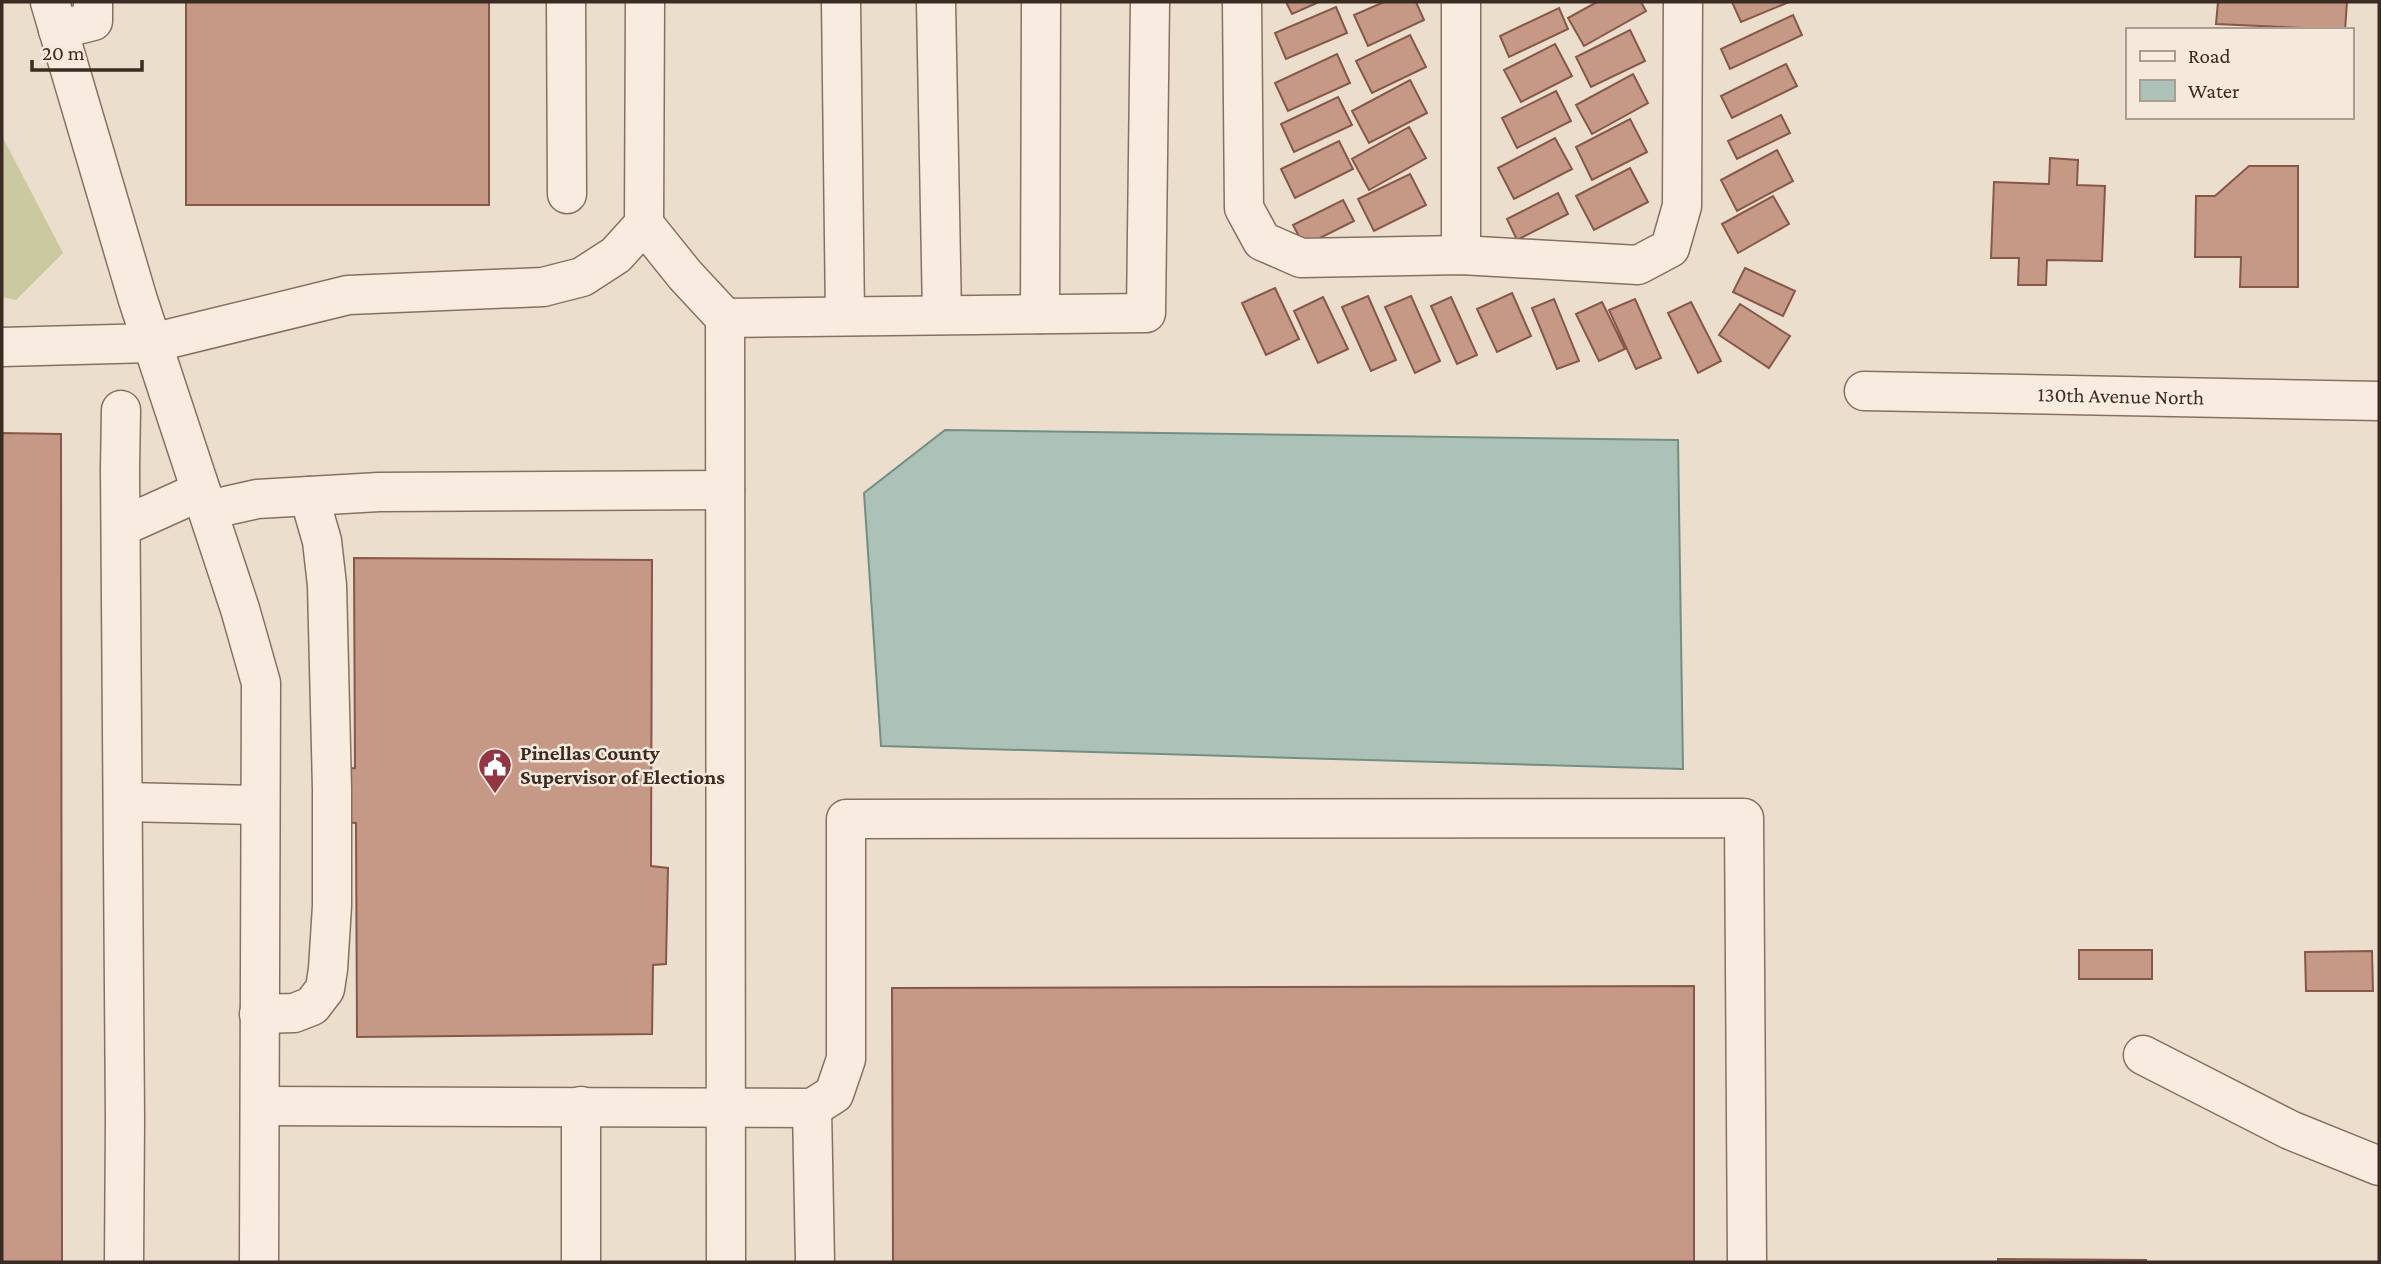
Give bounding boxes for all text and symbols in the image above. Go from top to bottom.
scale bar [32,28,142,72]
legend [2126,28,2353,119]
text: 20 m [42,41,85,65]
text: Road [2188,44,2231,68]
text: Water [2188,79,2240,103]
street label: 130th Avenue North [2037,382,2204,410]
place label: Pinellas County Supervisor of Elections [520,741,725,789]
public building icon: Pinellas County Supervisor of Elections [476,746,514,795]

